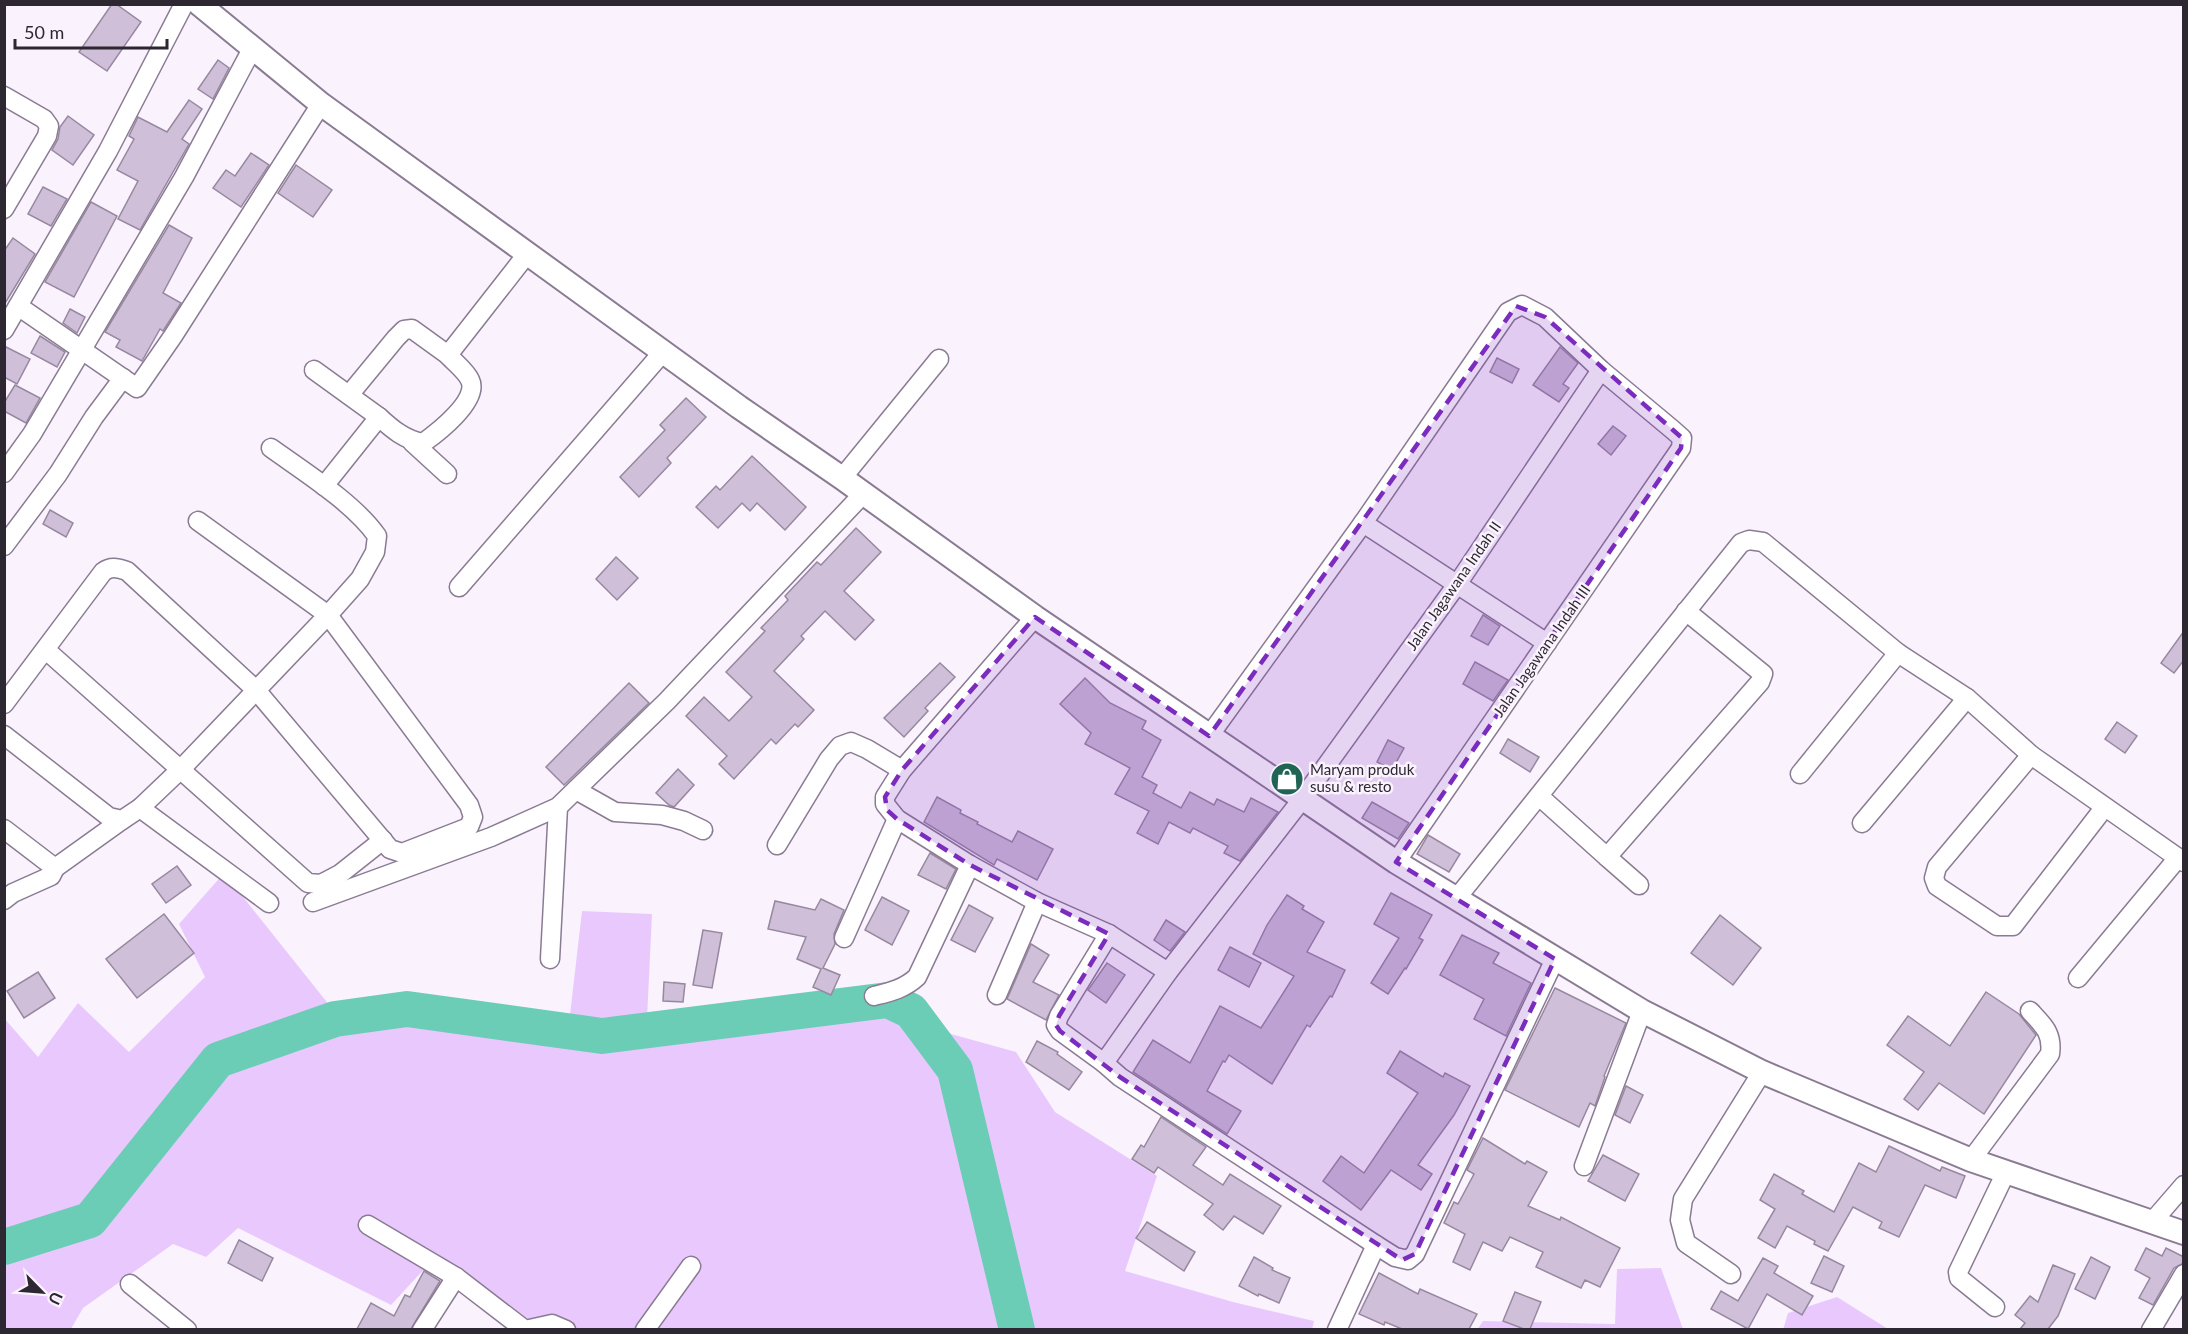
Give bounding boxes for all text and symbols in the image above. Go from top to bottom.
scale bar [15,12,166,50]
text: 50 m [24,21,64,43]
street label: Jalan Jagawana Indah II [1402,518,1504,653]
street label: Jalan Jagawana Indah III [1489,581,1594,720]
place label: Maryam produk susu & resto [1310,760,1415,795]
shop icon: Maryam produk susu & resto [1269,761,1305,797]
north arrow [12,1262,72,1322]
text: U [45,1289,67,1308]

